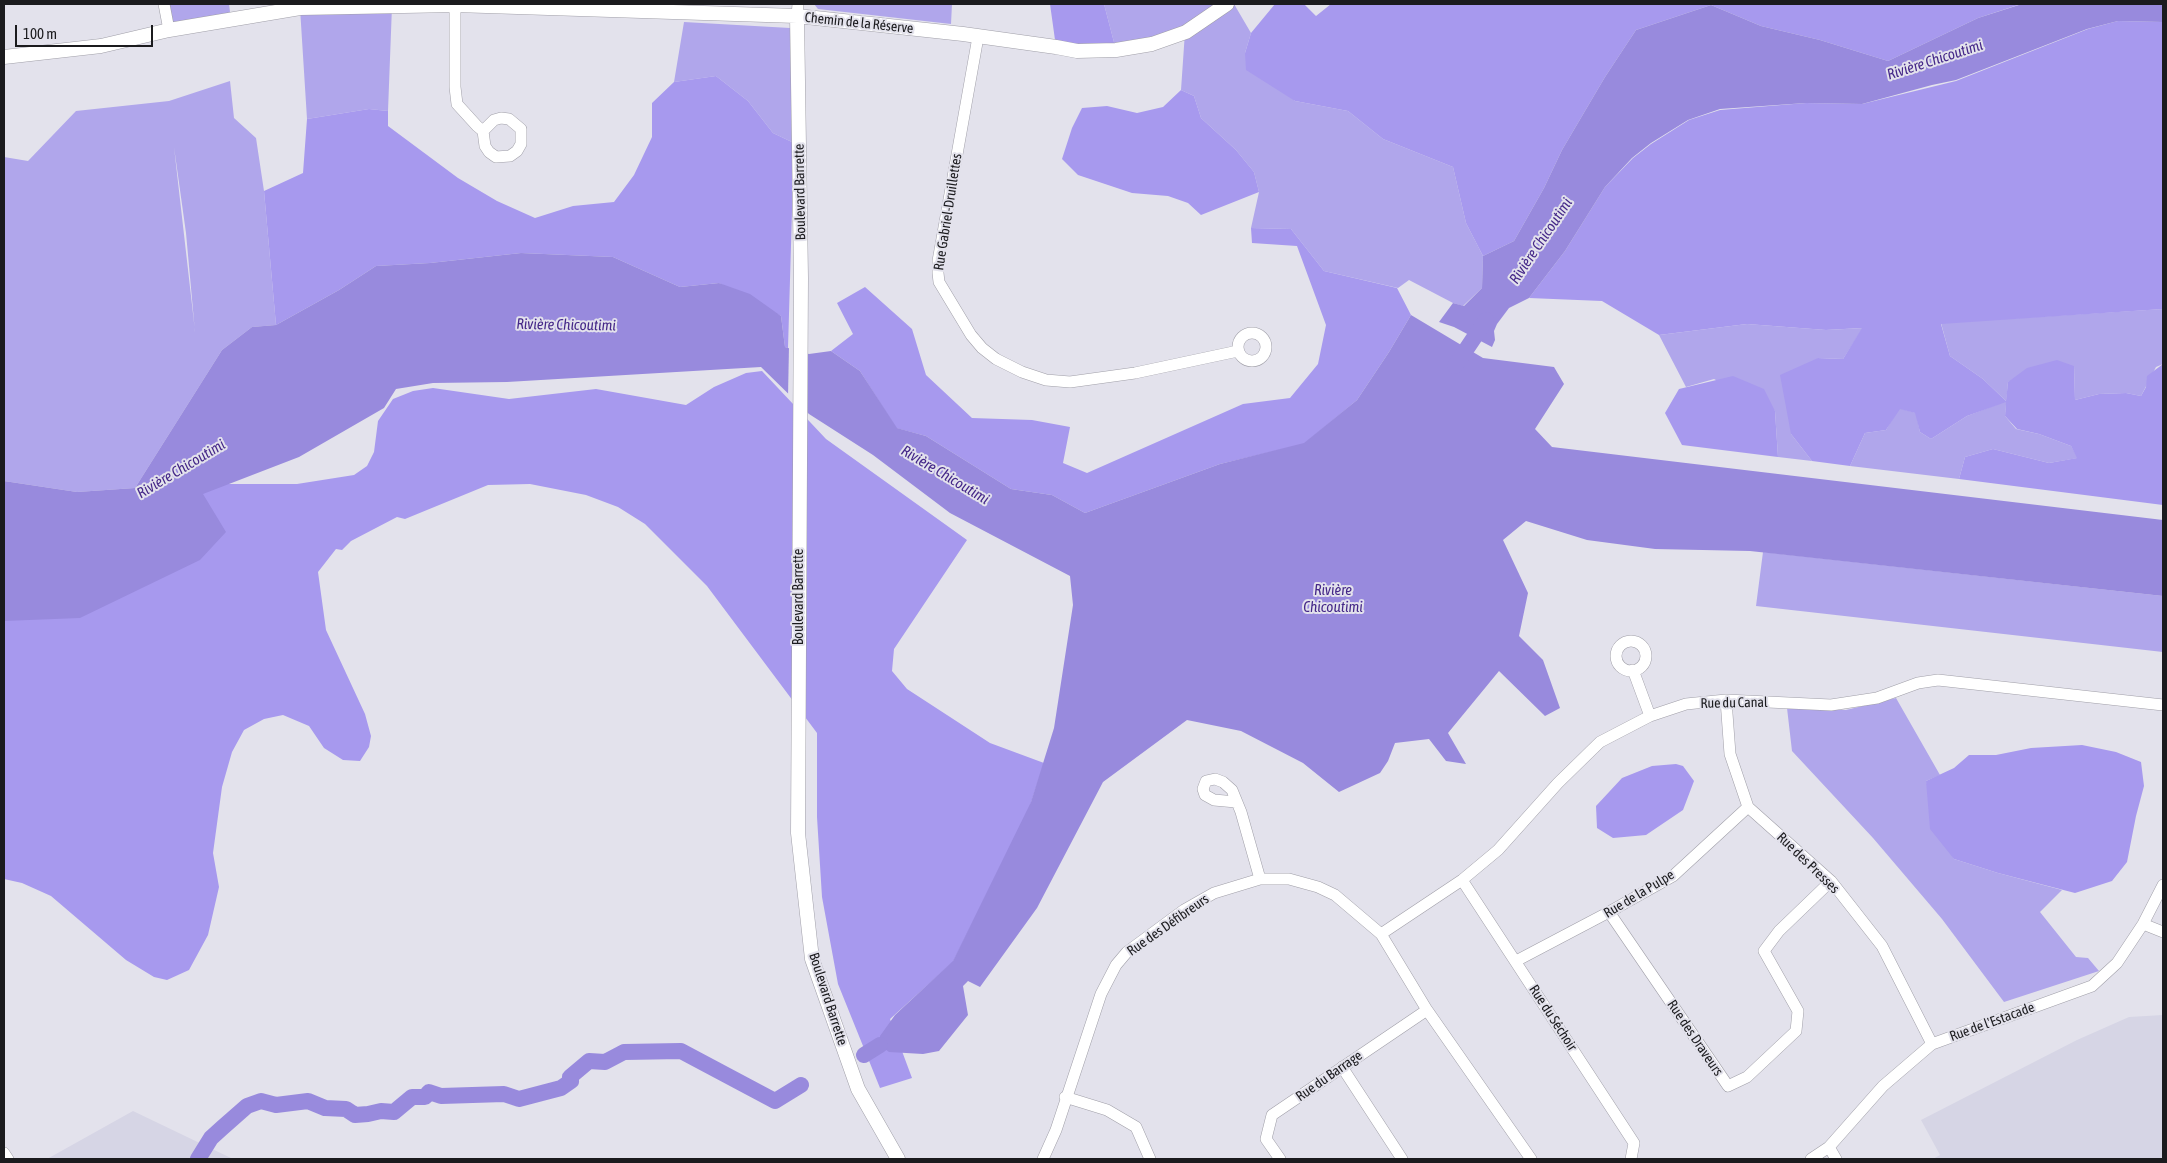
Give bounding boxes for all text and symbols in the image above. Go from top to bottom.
street label: Chemin de la Réserve [804,9,914,37]
scale bar [18,15,155,47]
text: 100 m [23,25,57,42]
water label: Rivière Chicoutimi [1885,36,1985,84]
street label: Boulevard Barrette [791,144,809,240]
street label: Rue Gabriel-Druillettes [930,152,966,272]
water label: Rivière Chicoutimi [1506,195,1576,287]
water label: Rivière Chicoutimi [516,315,616,335]
water label: Rivière Chicoutimi [134,436,228,502]
water label: Rivière Chicoutimi [898,442,992,508]
street label: Boulevard Barrette [791,549,807,645]
water label: Rivière Chicoutimi [1303,581,1363,616]
street label: Rue du Canal [1700,694,1768,712]
street label: Rue des Presses [1773,829,1843,897]
street label: Rue de la Pulpe [1601,866,1677,922]
street label: Rue des Défibreurs [1124,891,1212,959]
street label: Boulevard Barrette [805,950,851,1048]
street label: Rue du Séchoir [1525,982,1581,1054]
street label: Rue des Draveurs [1663,997,1727,1079]
street label: Rue de l'Estacade [1947,999,2037,1045]
street label: Rue du Barrage [1293,1047,1365,1105]

